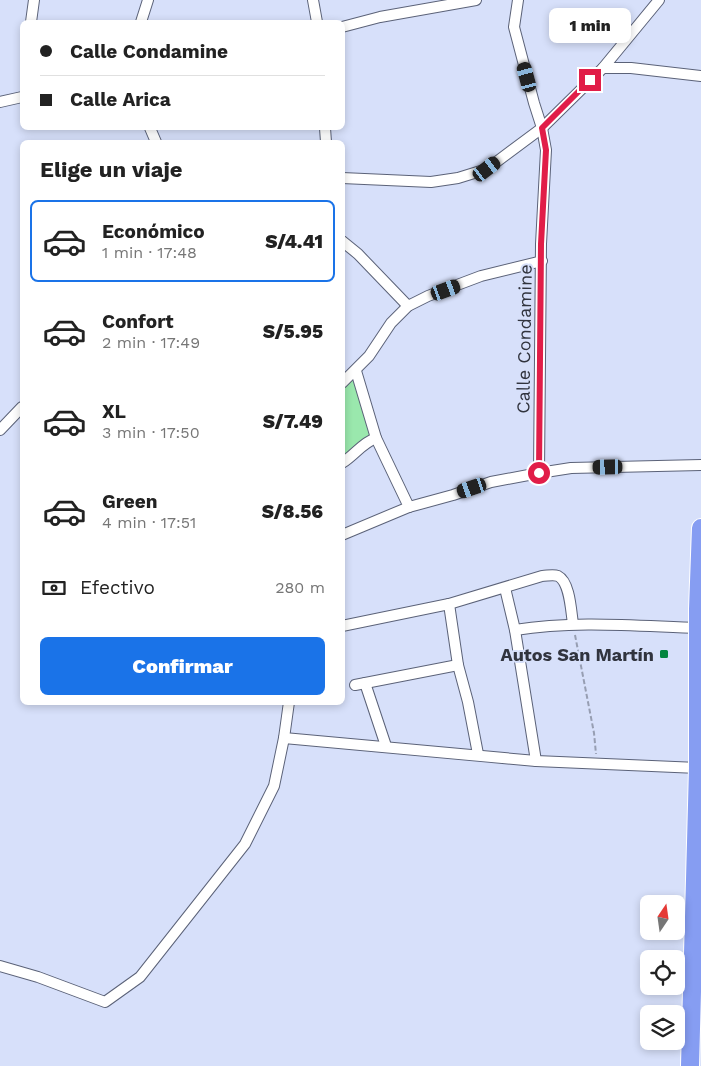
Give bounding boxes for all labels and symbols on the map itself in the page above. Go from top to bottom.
callout: 1 min [549,8,631,42]
car [515,61,538,93]
route end [579,69,601,91]
car [470,154,503,184]
street label: Calle Condamine [512,264,536,414]
car [429,278,462,302]
car [592,459,623,475]
route start [528,462,550,484]
car [455,476,488,500]
place label: Autos San Martín [501,644,654,665]
marker: Autos San Martín [658,648,670,660]
north arrow [640,895,685,940]

